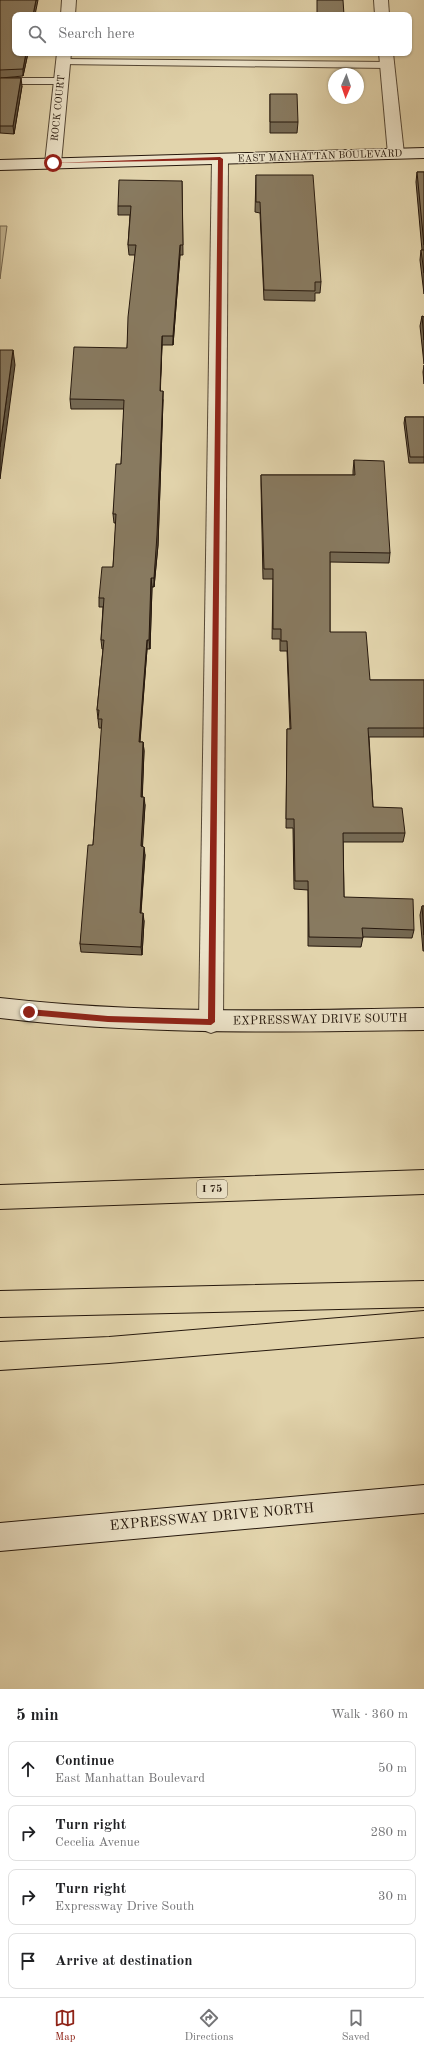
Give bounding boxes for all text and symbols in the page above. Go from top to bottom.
search box [12,12,412,56]
icon: search [26,23,48,45]
text: Search here [58,27,135,42]
north arrow [328,68,364,104]
street label: ROCK COURT [50,74,66,142]
street label: EAST MANHATTAN BOULEVARD [238,148,403,164]
route start [44,154,62,172]
route end [20,1003,38,1021]
street label: EXPRESSWAY DRIVE SOUTH [233,1012,407,1028]
road number: I 75 [197,1180,227,1198]
street label: EXPRESSWAY DRIVE NORTH [109,1501,315,1533]
text: 5 min [16,1707,59,1724]
text: Walk · 360 m [331,1708,408,1721]
text: Continue [55,1754,114,1769]
icon: ahead [17,1758,39,1780]
text: 50 m [378,1762,407,1775]
text: East Manhattan Boulevard [55,1772,205,1785]
text: Turn right [55,1818,126,1833]
icon: right [17,1822,39,1844]
text: 280 m [370,1826,407,1839]
text: Cecelia Avenue [55,1836,140,1849]
text: Turn right [55,1882,126,1897]
icon: right [17,1886,39,1908]
text: 30 m [378,1890,407,1903]
text: Expressway Drive South [55,1900,194,1913]
icon: arrive [17,1950,39,1972]
text: Arrive at destination [55,1954,193,1969]
tab: Map [54,2007,76,2045]
tab: Directions [185,2007,233,2045]
tab: Saved [342,2007,370,2045]

